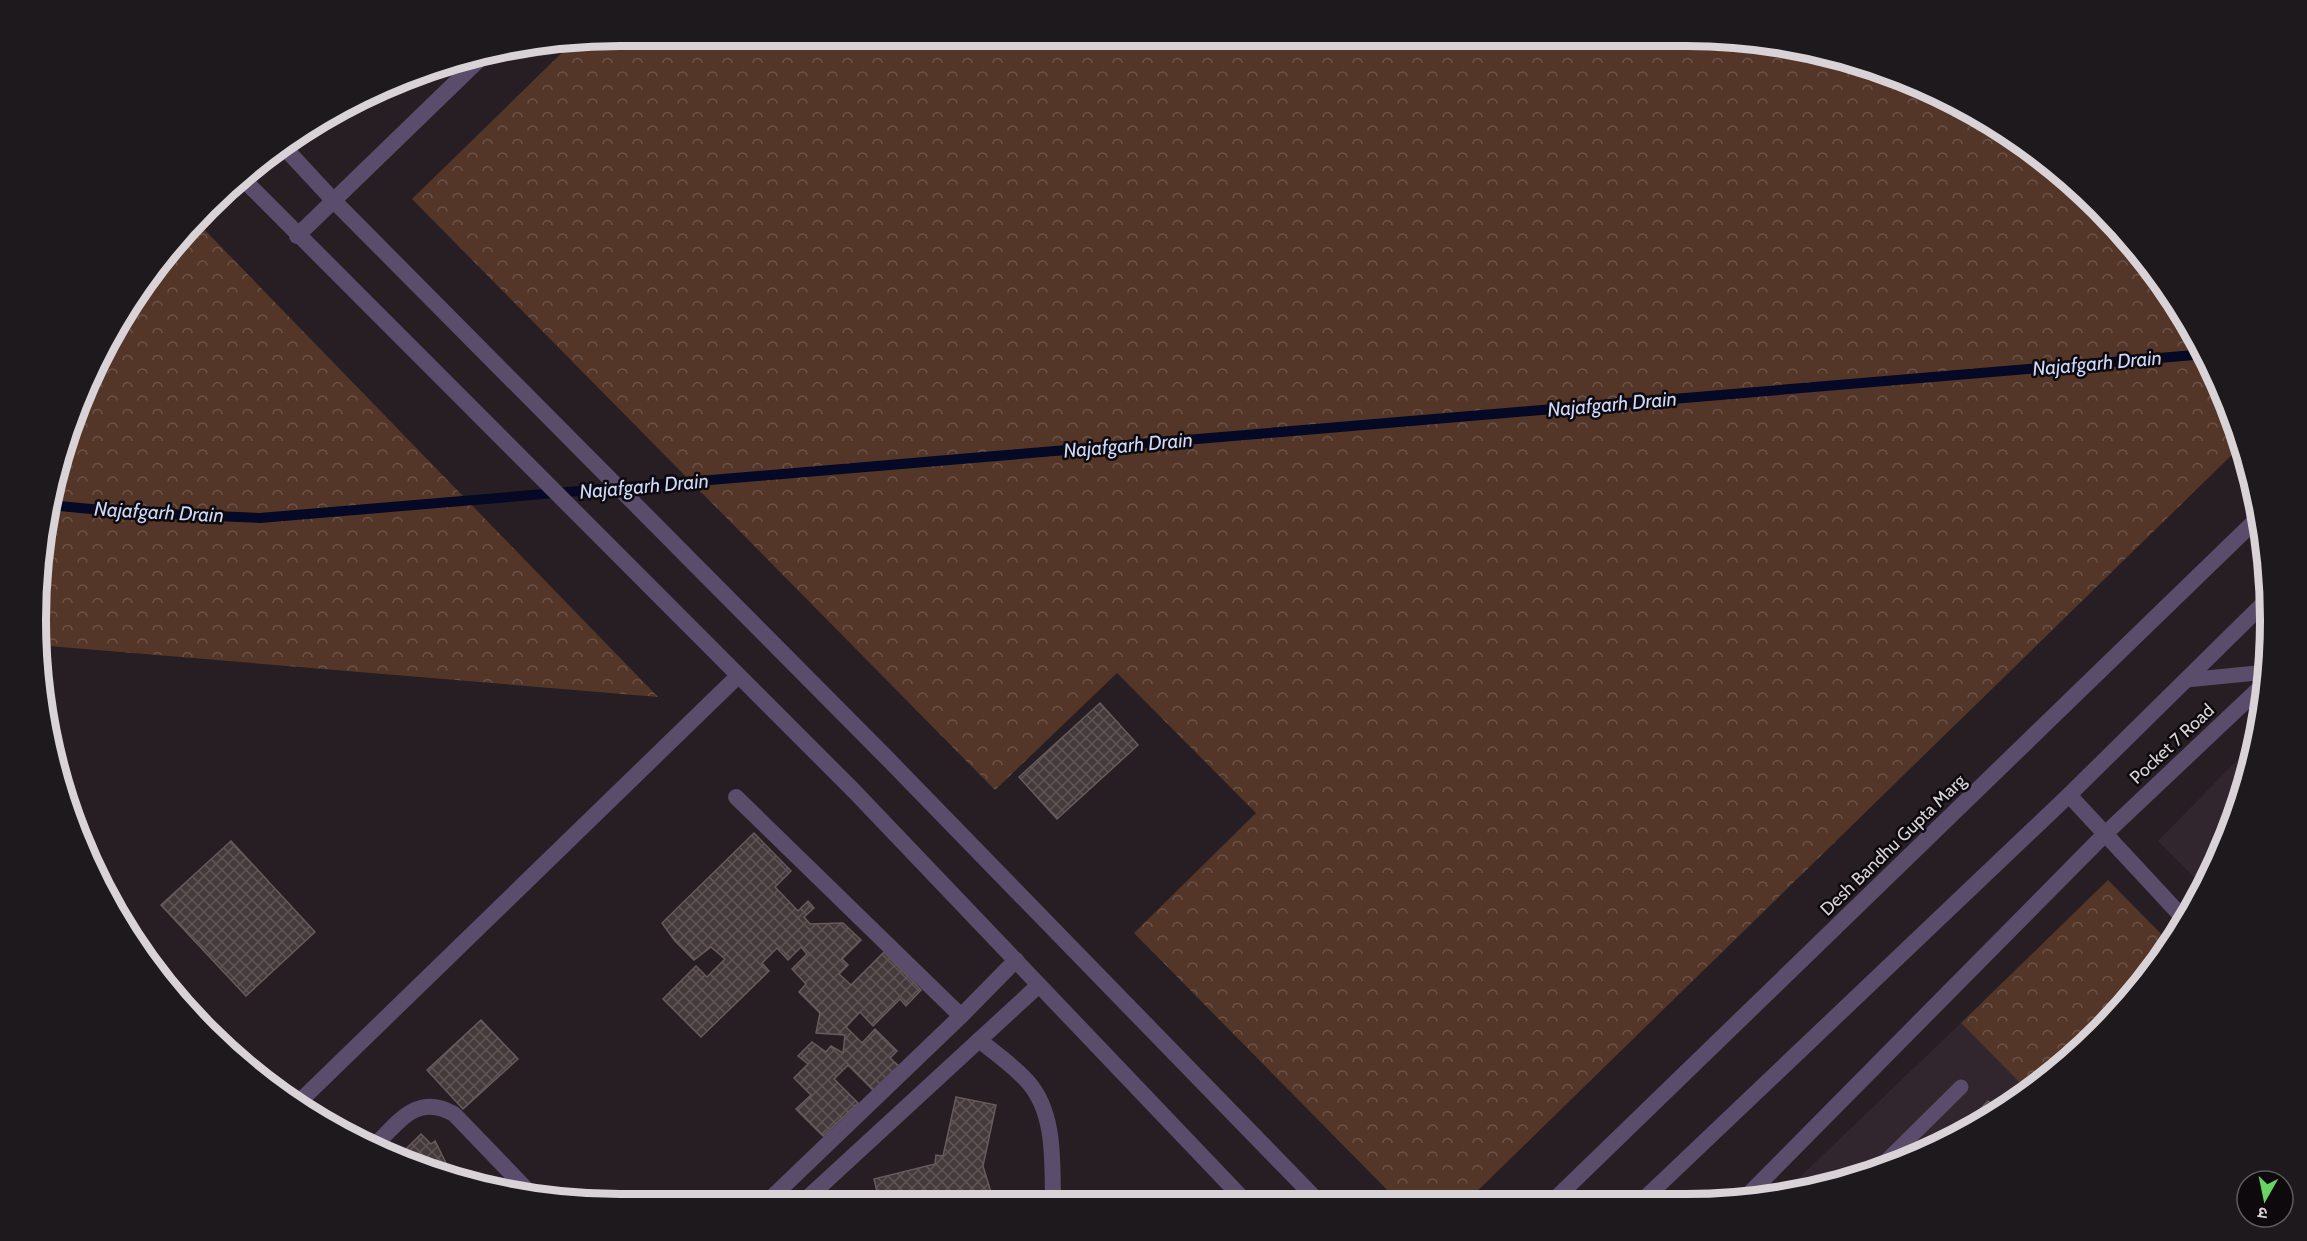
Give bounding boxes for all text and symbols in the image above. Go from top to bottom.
water label: Najafgarh Drain [2031,345,2163,381]
water label: Najafgarh Drain [1546,386,1678,422]
water label: Najafgarh Drain [1062,427,1194,463]
water label: Najafgarh Drain [578,468,710,504]
water label: Najafgarh Drain [94,497,224,527]
street label: Pocket 7 Road [2125,699,2219,789]
street label: Desh Bandhu Gupta Marg [1816,769,1971,920]
north arrow [2235,1169,2295,1229]
text: उ [2256,1203,2269,1223]

